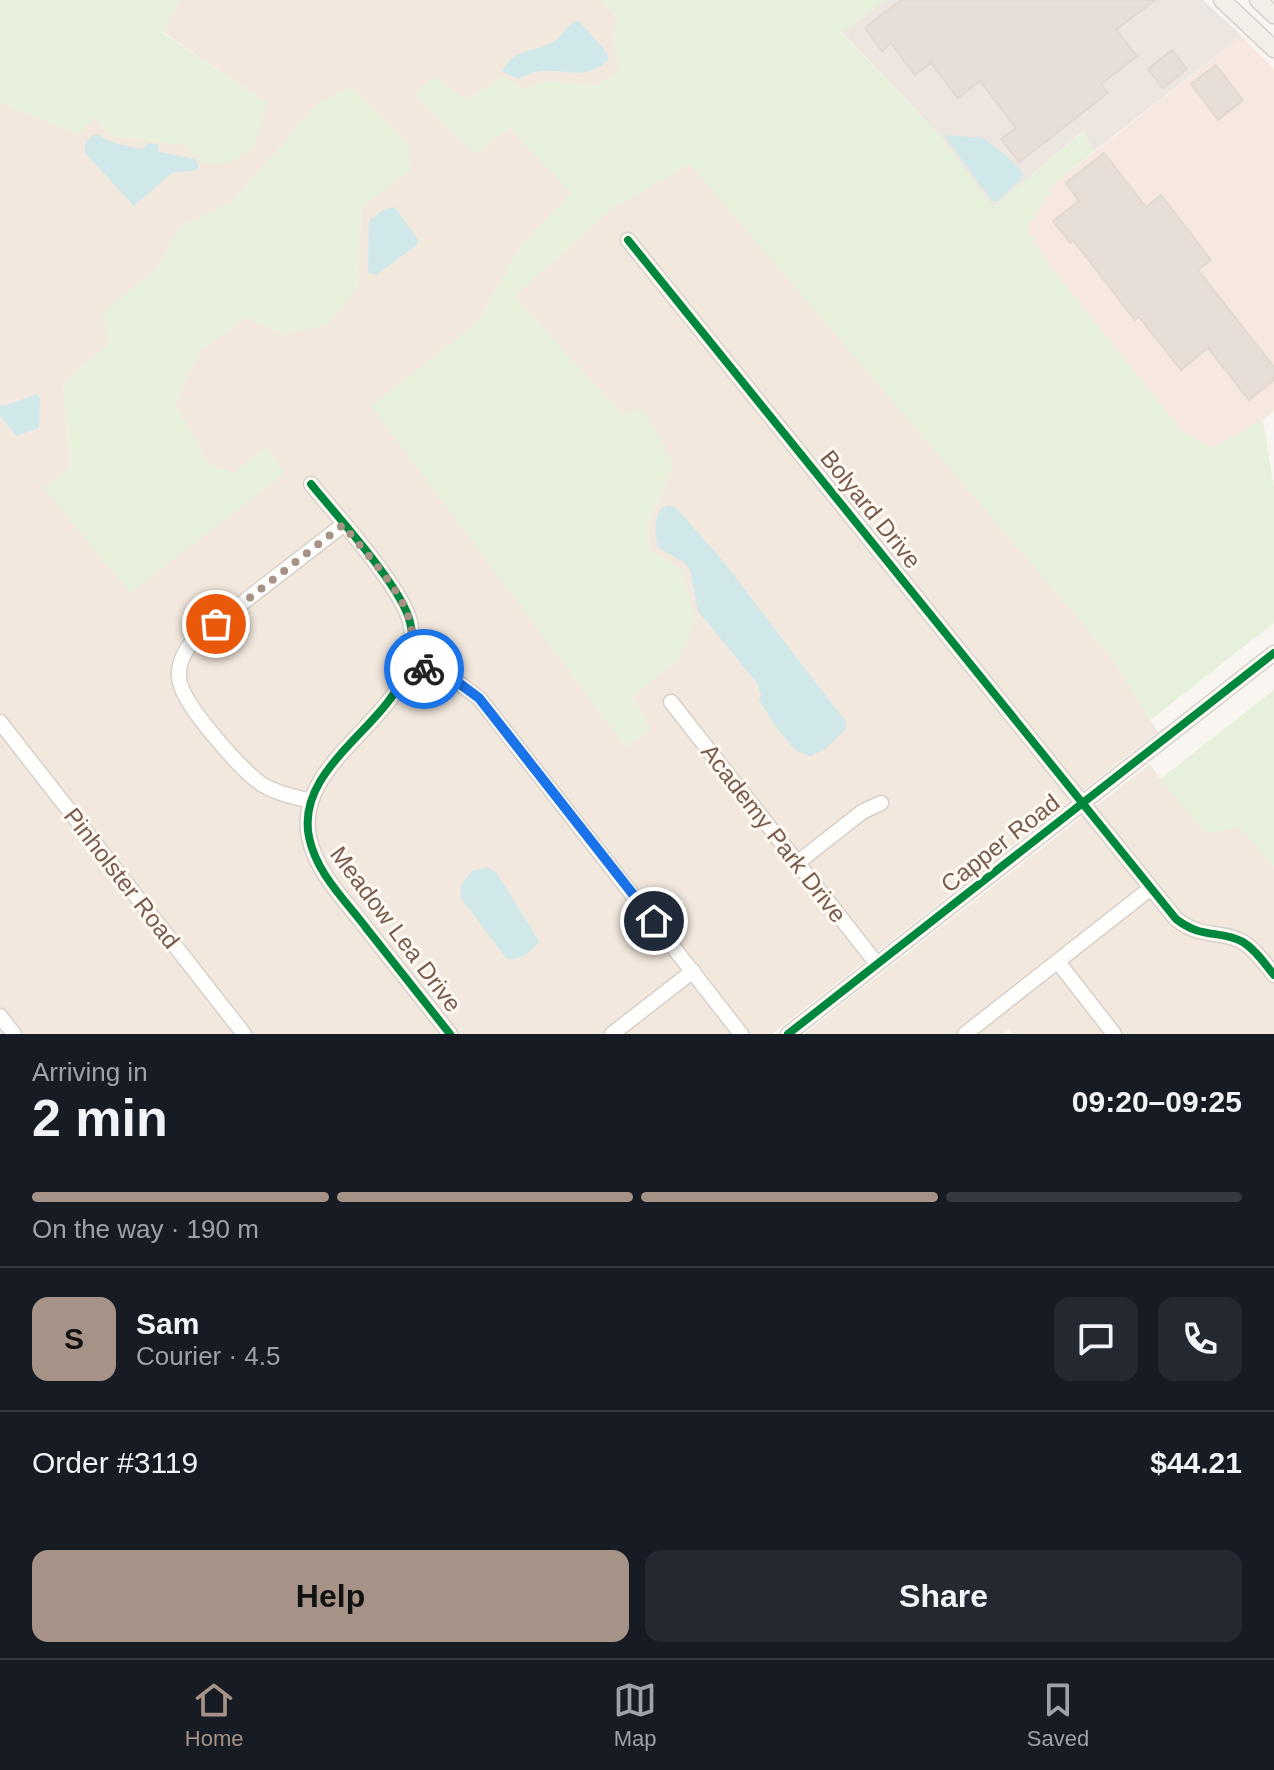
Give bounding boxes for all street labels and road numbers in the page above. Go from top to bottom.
street label: Bolyard Drive [815,445,927,573]
street label: Academy Park Drive [696,739,852,927]
street label: Capper Road [935,788,1065,898]
street label: Pinholster Road [59,802,185,954]
street label: Meadow Lea Drive [325,841,467,1017]

